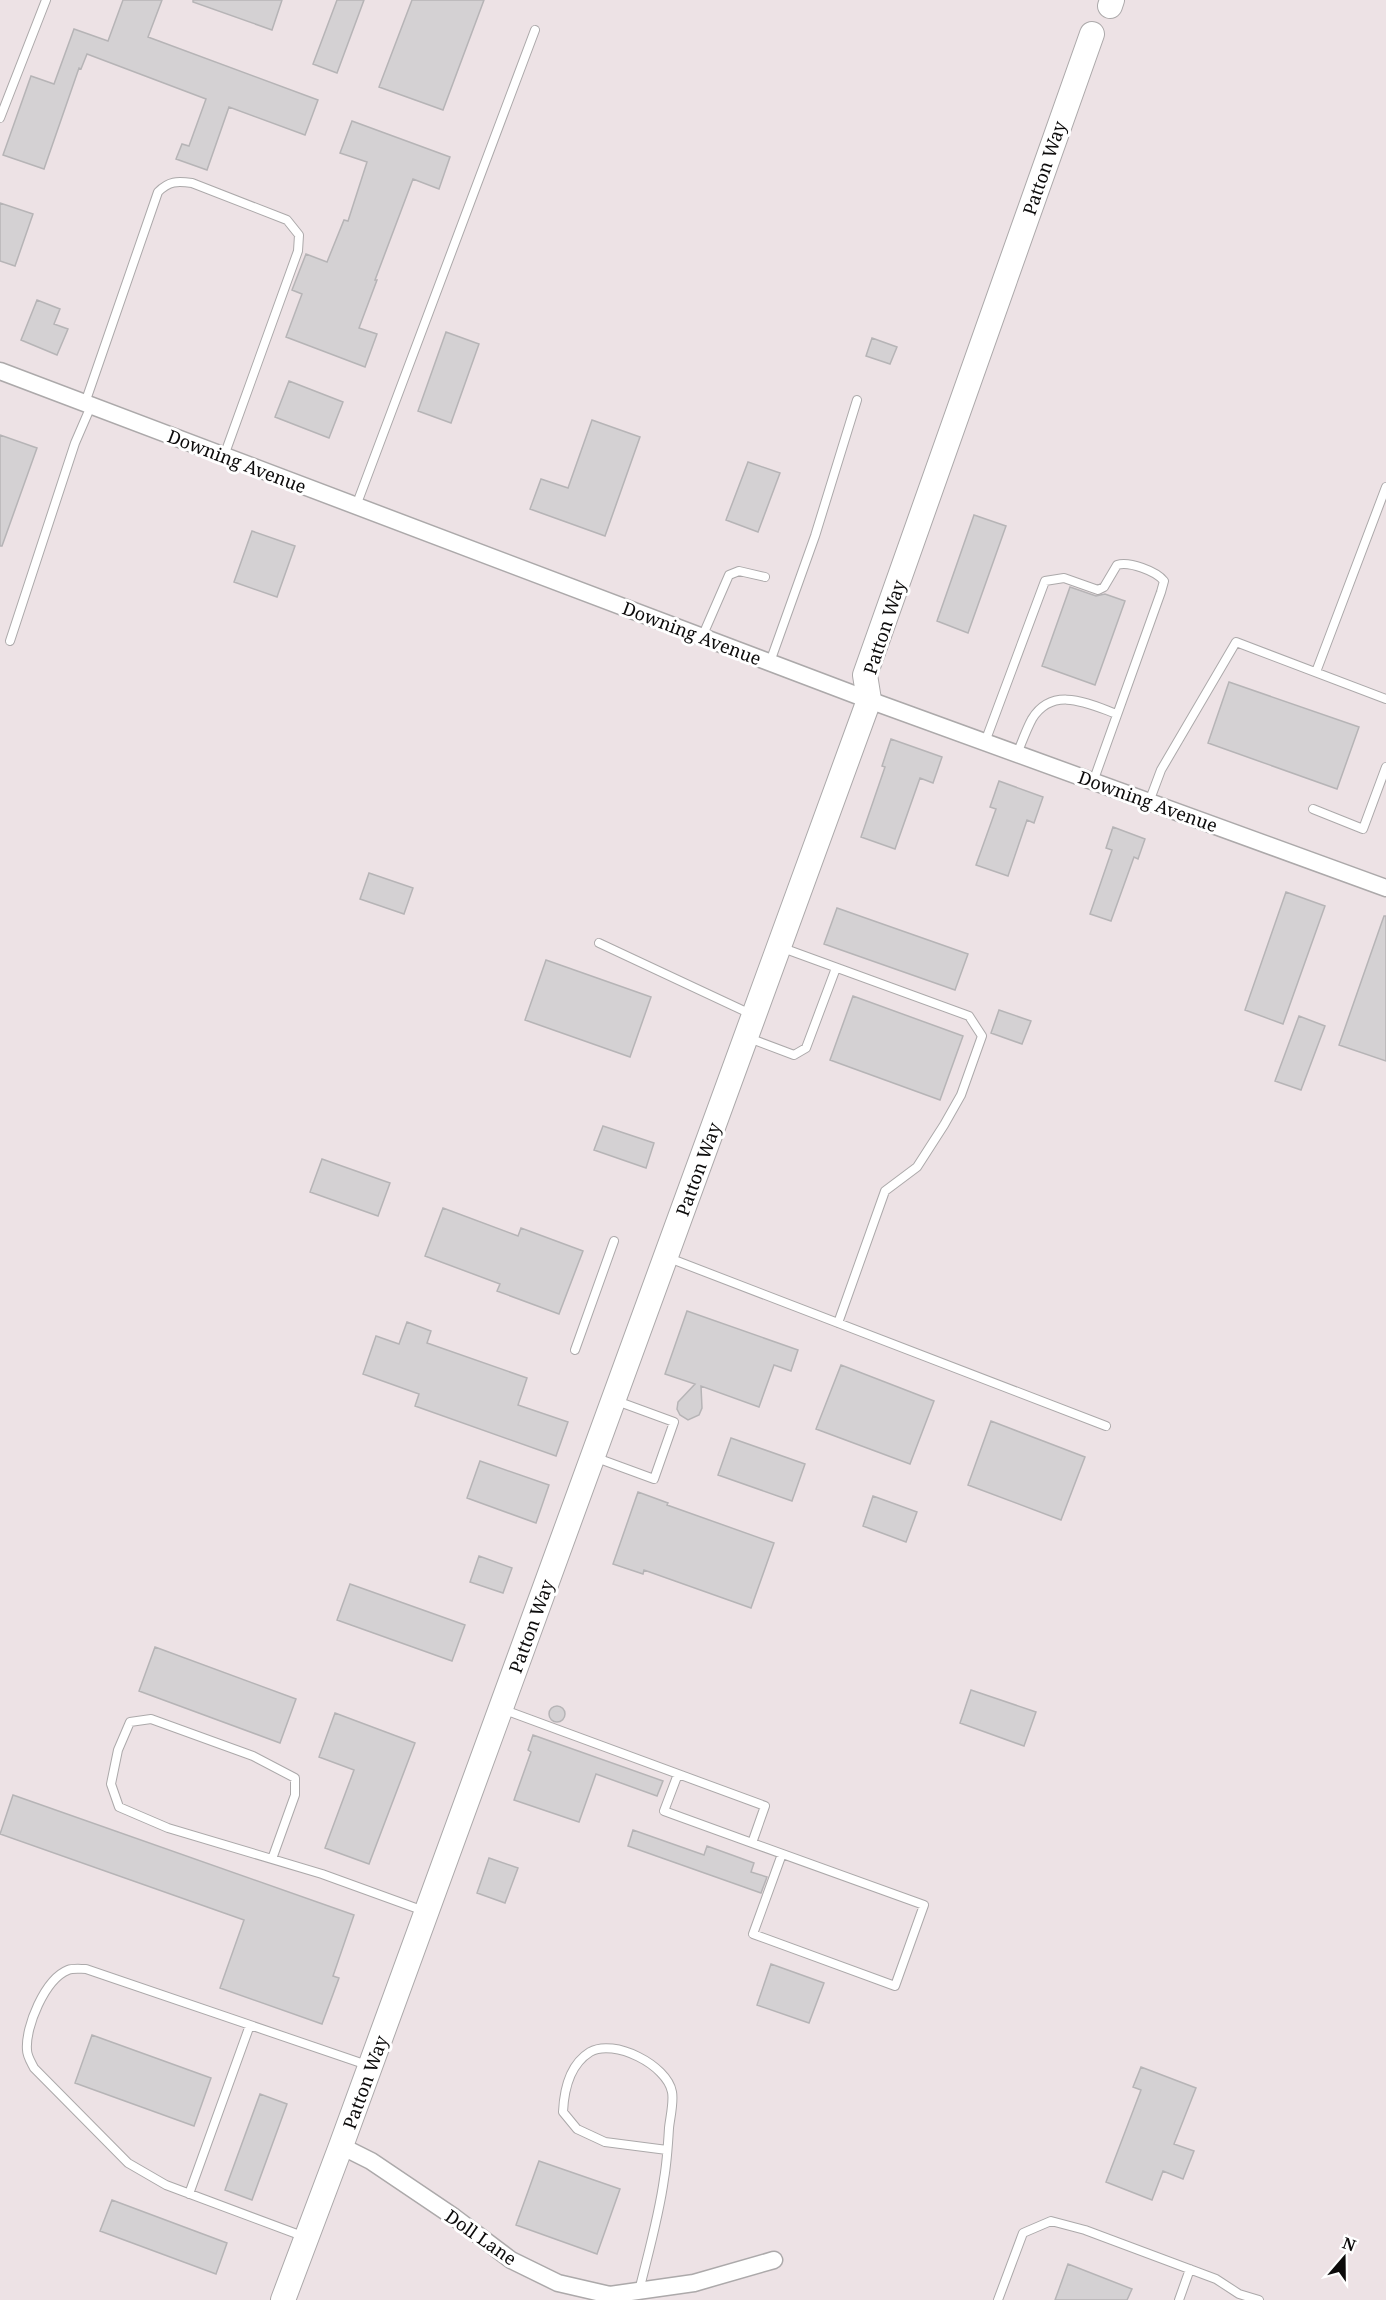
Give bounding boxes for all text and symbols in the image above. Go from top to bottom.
street label: Patton Way [1017,117,1072,218]
street label: Downing Avenue [164,424,310,498]
street label: Patton Way [857,576,911,677]
street label: Downing Avenue [619,596,765,670]
street label: Downing Avenue [1075,765,1221,837]
street label: Patton Way [670,1118,726,1219]
street label: Patton Way [503,1575,559,1676]
street label: Patton Way [337,2031,393,2132]
street label: Doll Lane [441,2204,521,2270]
north arrow [1314,2228,1374,2288]
text: N [1339,2231,1359,2257]

